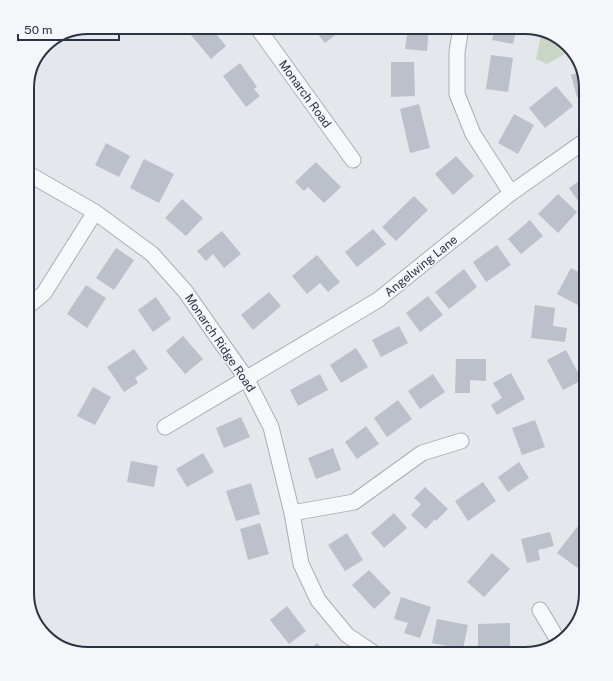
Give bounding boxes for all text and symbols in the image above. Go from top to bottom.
scale bar [18,16,119,42]
text: 50 m [24,23,52,37]
street label: Monarch Road [276,57,334,131]
street label: Angelwing Lane [382,232,460,300]
street label: Monarch Ridge Road [182,291,258,395]

